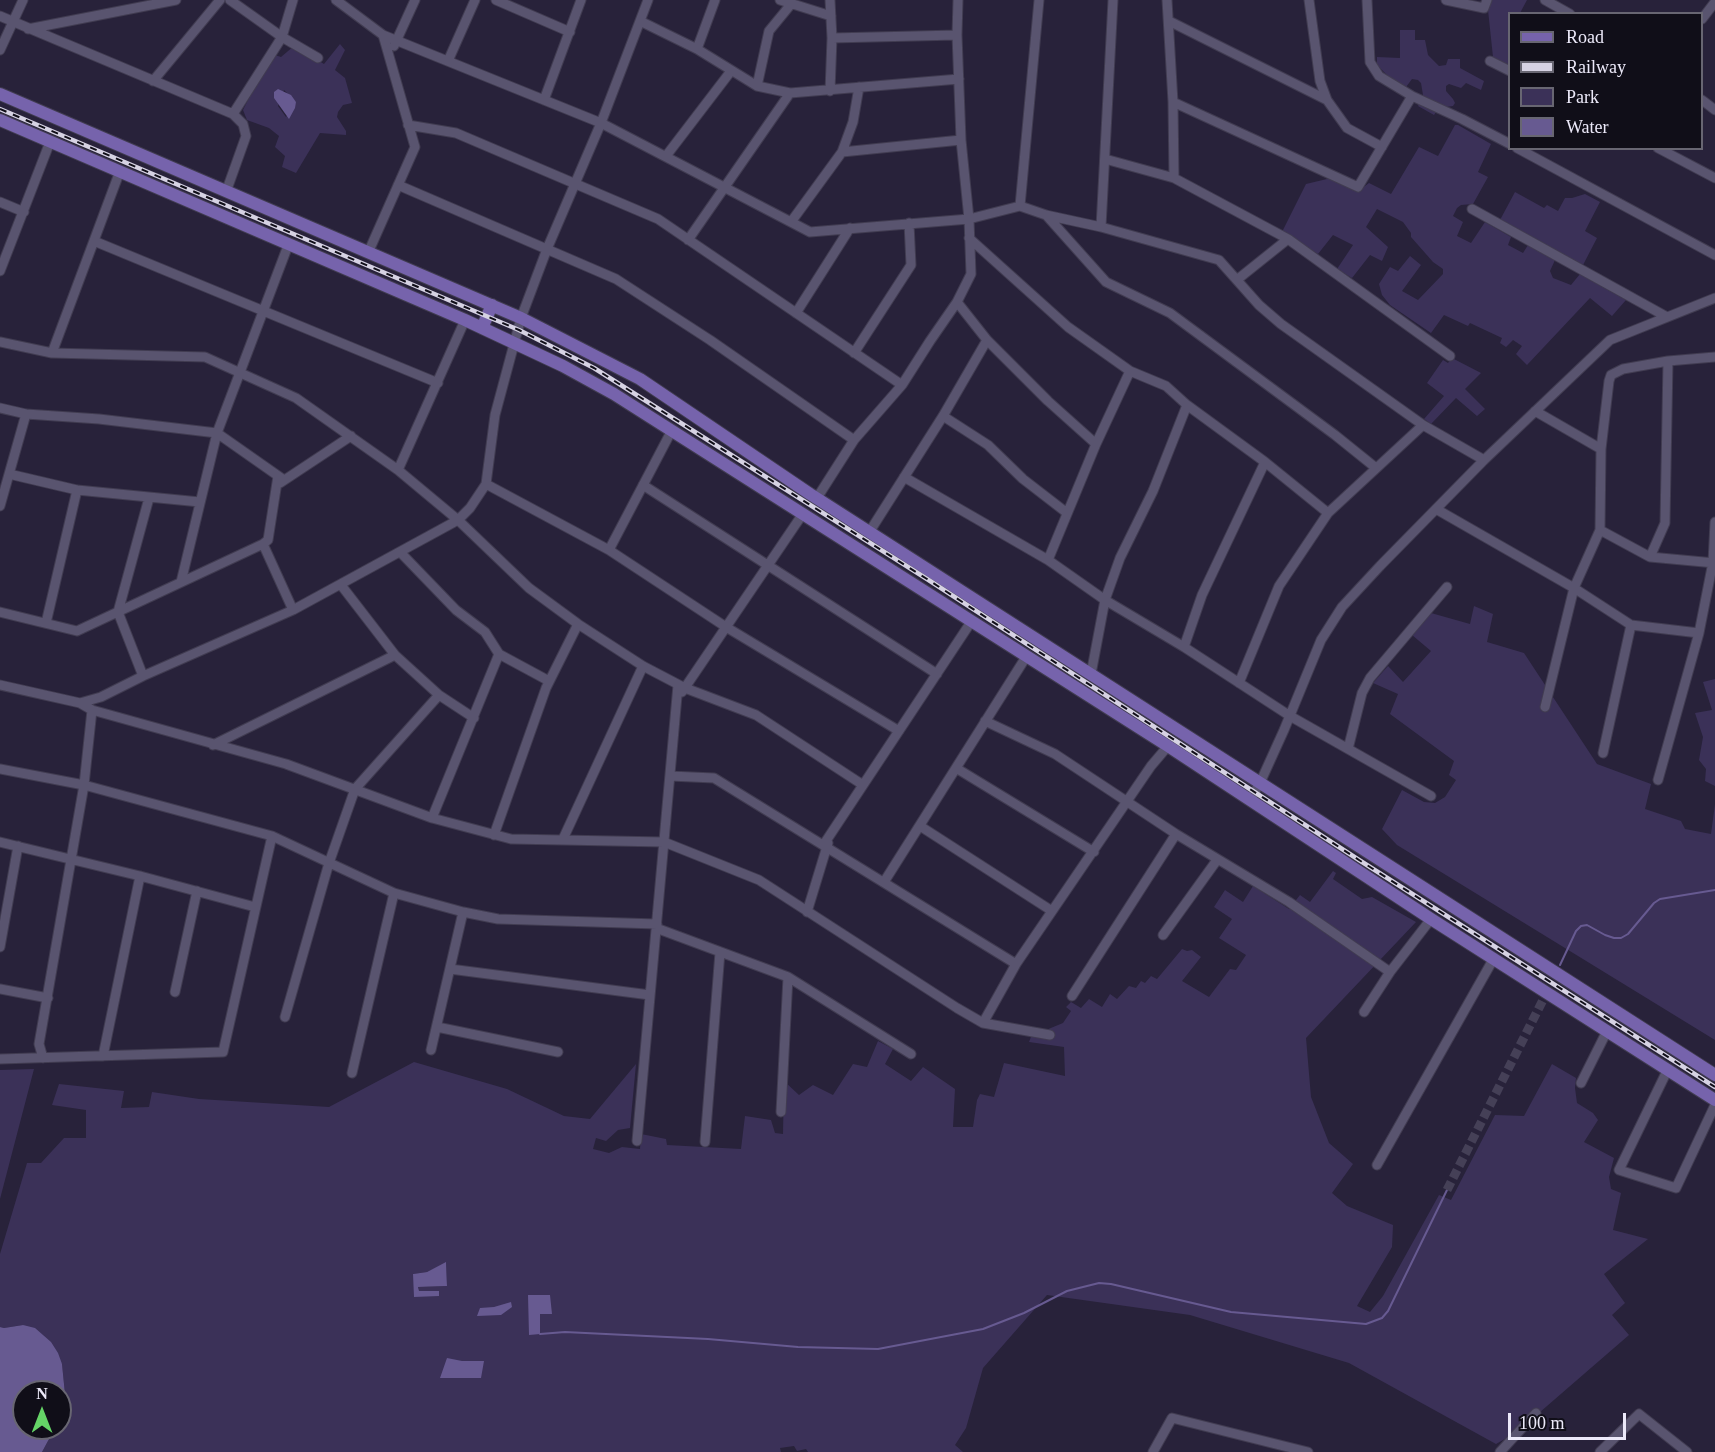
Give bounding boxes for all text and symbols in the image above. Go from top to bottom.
legend [1508,12,1703,150]
text: Road [1566,27,1604,47]
text: Railway [1566,57,1626,77]
text: Park [1566,87,1599,107]
text: Water [1566,117,1609,137]
north arrow [12,1380,72,1440]
text: N [36,1385,48,1402]
scale bar [1511,1401,1630,1439]
text: 100 m [1519,1413,1565,1433]

